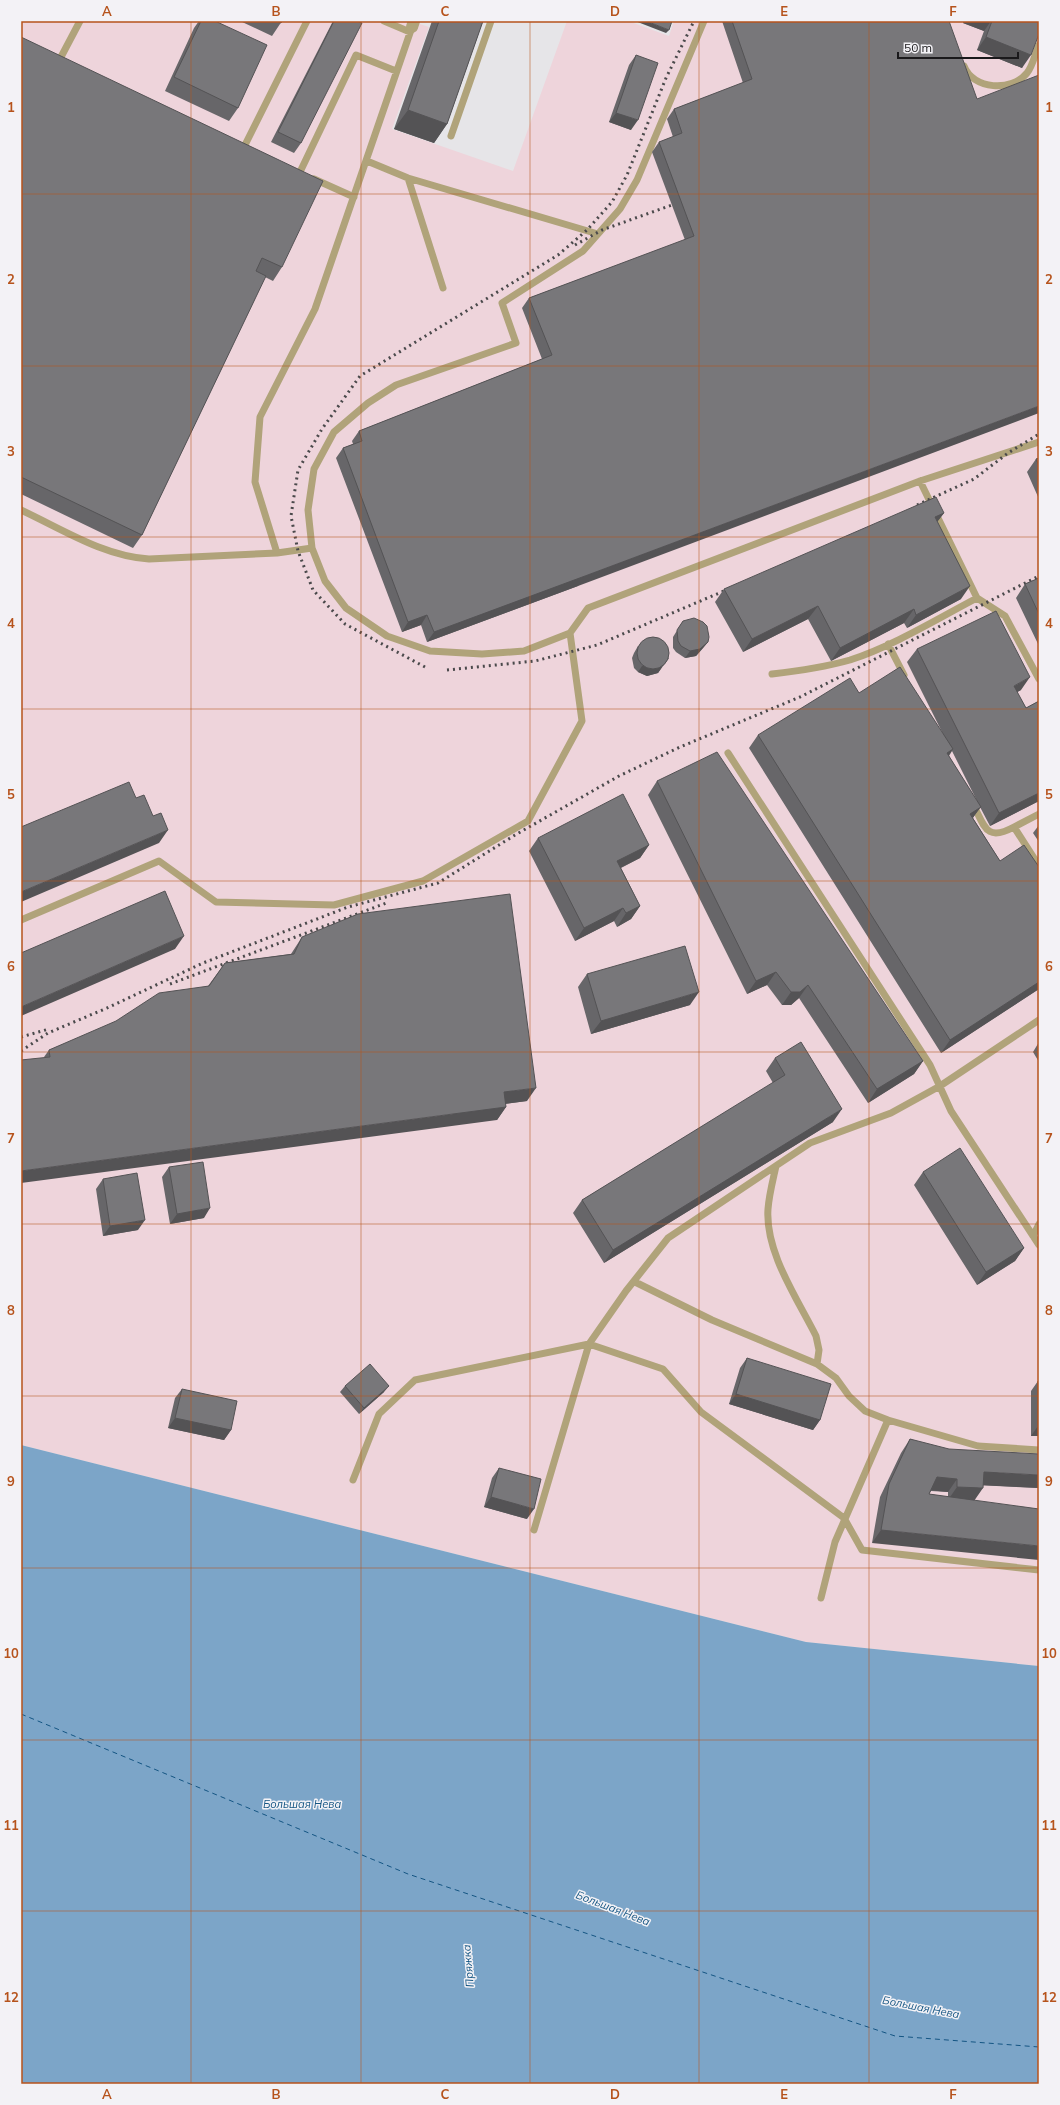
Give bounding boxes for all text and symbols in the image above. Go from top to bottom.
text: A [102,3,112,19]
text: B [272,3,281,19]
text: C [441,3,450,19]
text: D [610,3,620,19]
text: E [780,3,788,19]
text: F [949,3,957,19]
scale bar [898,34,1018,60]
text: 50 m [904,40,932,55]
text: 1 [7,99,15,115]
text: 1 [1045,99,1053,115]
text: 2 [7,271,15,287]
text: 2 [1045,271,1053,287]
text: 3 [7,443,15,459]
text: 3 [1045,443,1053,459]
text: 4 [7,615,15,631]
text: 4 [1045,615,1053,631]
text: 5 [7,786,15,802]
text: 5 [1045,786,1053,802]
text: 6 [7,958,15,974]
text: 6 [1045,958,1053,974]
text: 7 [7,1130,15,1146]
text: 7 [1045,1130,1053,1146]
text: 8 [7,1302,15,1318]
text: 8 [1045,1302,1053,1318]
text: 9 [7,1473,15,1489]
text: 9 [1045,1473,1053,1489]
text: 10 [3,1645,19,1661]
text: 10 [1041,1645,1057,1661]
water label: Большая Нева [263,1797,341,1811]
text: 11 [3,1817,19,1833]
text: 11 [1041,1817,1057,1833]
water label: Большая Нева [574,1887,652,1929]
water label: Пряжка [459,1944,477,1988]
text: 12 [3,1989,19,2005]
text: 12 [1041,1989,1057,2005]
water label: Большая Нева [881,1993,961,2021]
text: A [102,2086,112,2102]
text: B [272,2086,281,2102]
text: C [441,2086,450,2102]
text: D [610,2086,620,2102]
text: E [780,2086,788,2102]
text: F [949,2086,957,2102]

